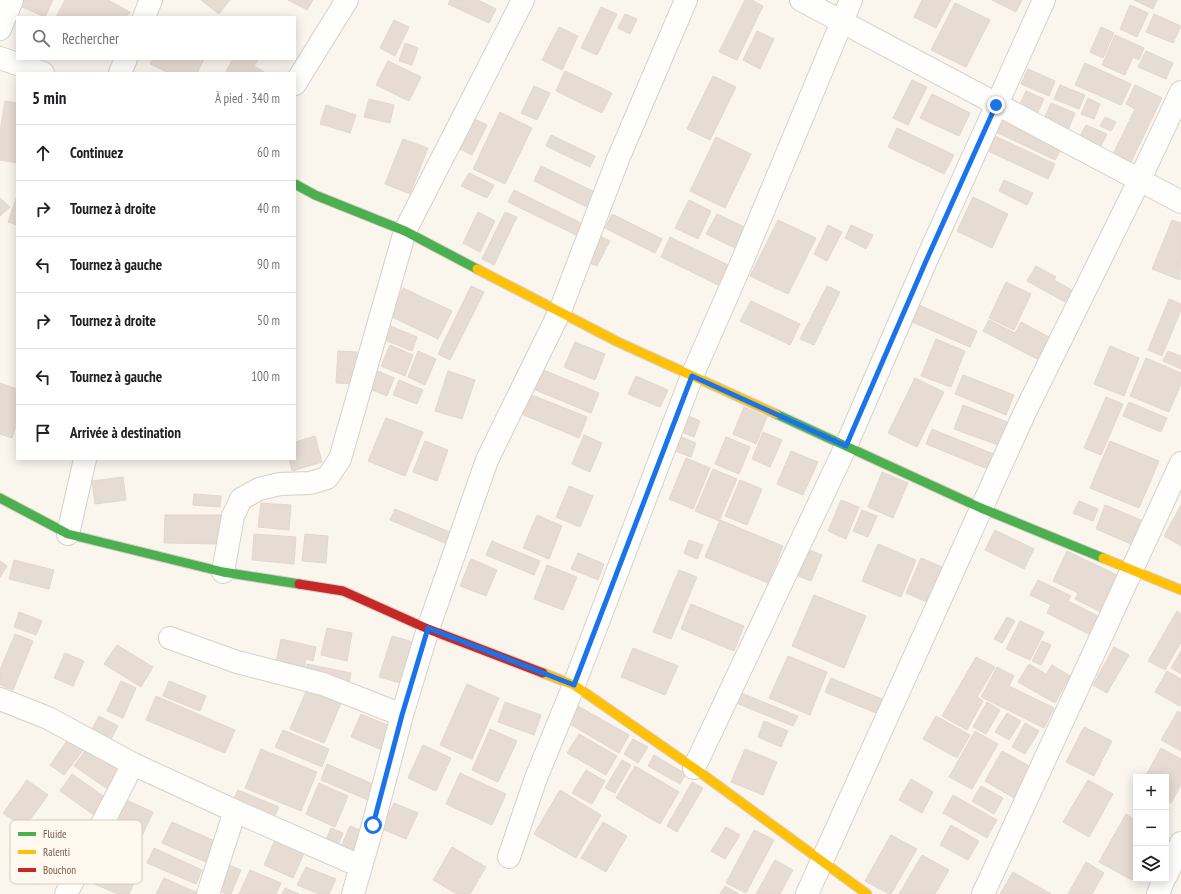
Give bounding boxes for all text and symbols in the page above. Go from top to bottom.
search box [16,16,296,60]
icon: search [30,27,52,49]
text: Rechercher [62,29,119,48]
text: 5 min [32,87,66,109]
text: À pied · 340 m [215,90,280,107]
route end [987,96,1005,114]
icon: ahead [32,142,54,164]
text: Continuez [70,143,123,162]
text: 60 m [257,144,280,161]
icon: right [32,198,54,220]
text: Tournez à droite [70,199,156,218]
text: 40 m [257,200,280,217]
icon: left [32,254,54,276]
text: Tournez à gauche [70,255,162,274]
text: 90 m [257,256,280,273]
icon: right [32,310,54,332]
text: Tournez à droite [70,311,156,330]
text: 50 m [257,312,280,329]
icon: left [32,366,54,388]
text: Tournez à gauche [70,367,162,386]
text: 100 m [251,368,280,385]
icon: arrive [32,422,54,444]
text: Arrivée à destination [70,423,181,442]
map controls [1133,774,1169,882]
button: + [1133,774,1169,810]
button: − [1133,810,1169,846]
route start [364,816,382,834]
legend [10,820,142,884]
text: Fluide [43,827,67,841]
text: Ralenti [43,845,70,859]
button: layers [1133,846,1169,882]
text: Bouchon [43,863,76,877]

